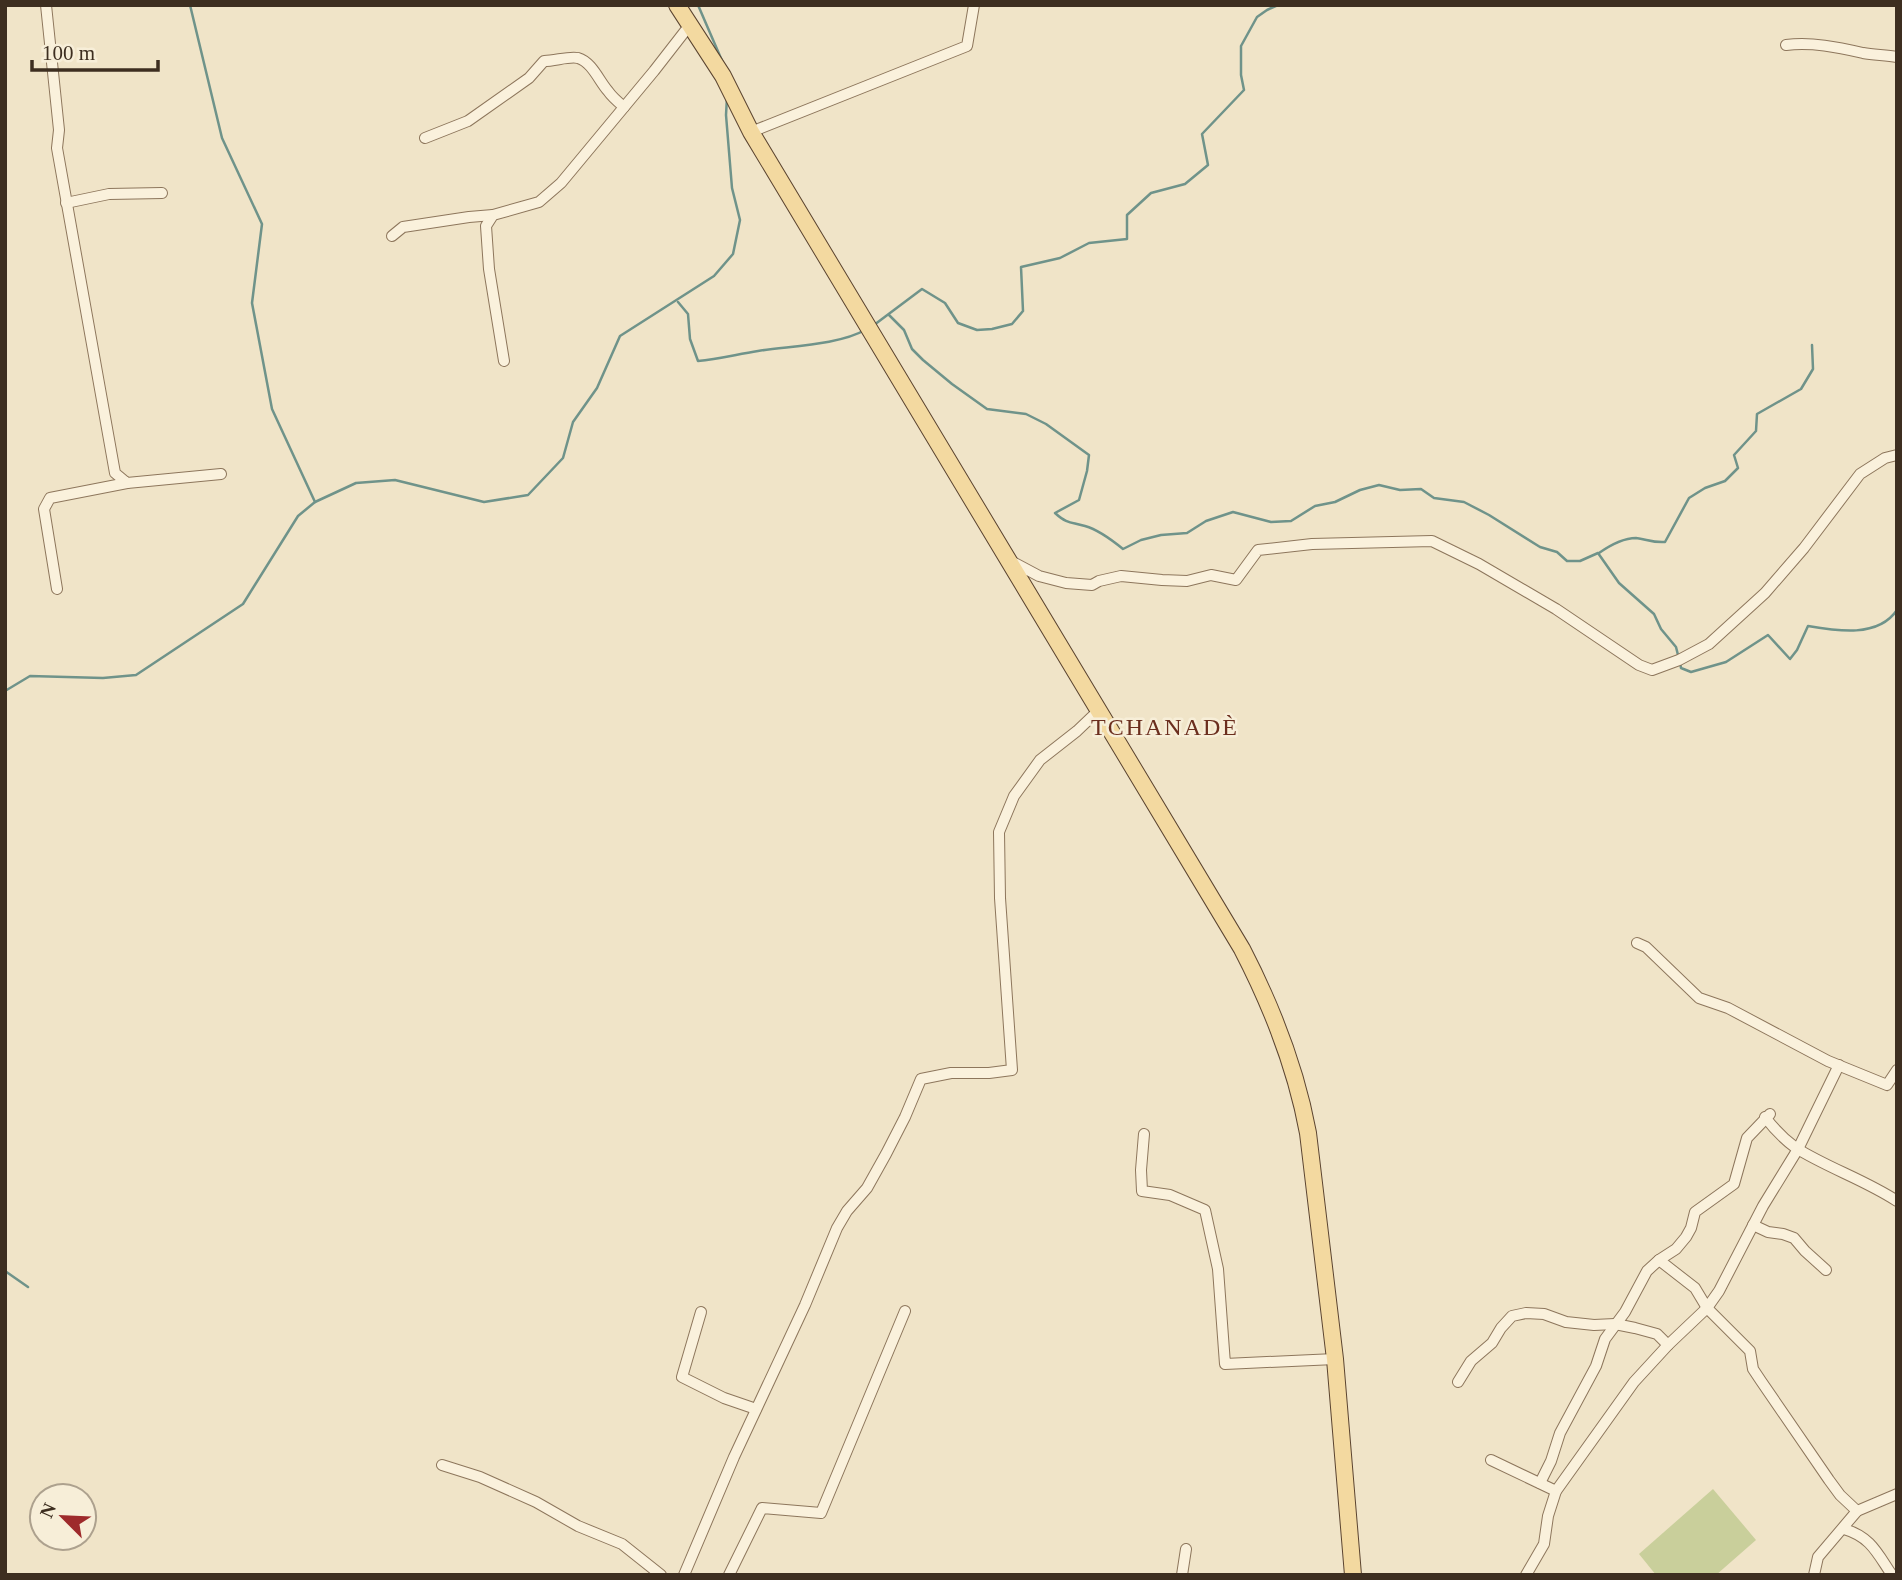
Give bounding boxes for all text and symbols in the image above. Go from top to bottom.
scale bar [32,28,158,72]
text: 100 m [42,41,95,65]
district label: TCHANADÈ [1091,714,1239,740]
north arrow [28,1482,98,1552]
text: N [36,1500,60,1521]

